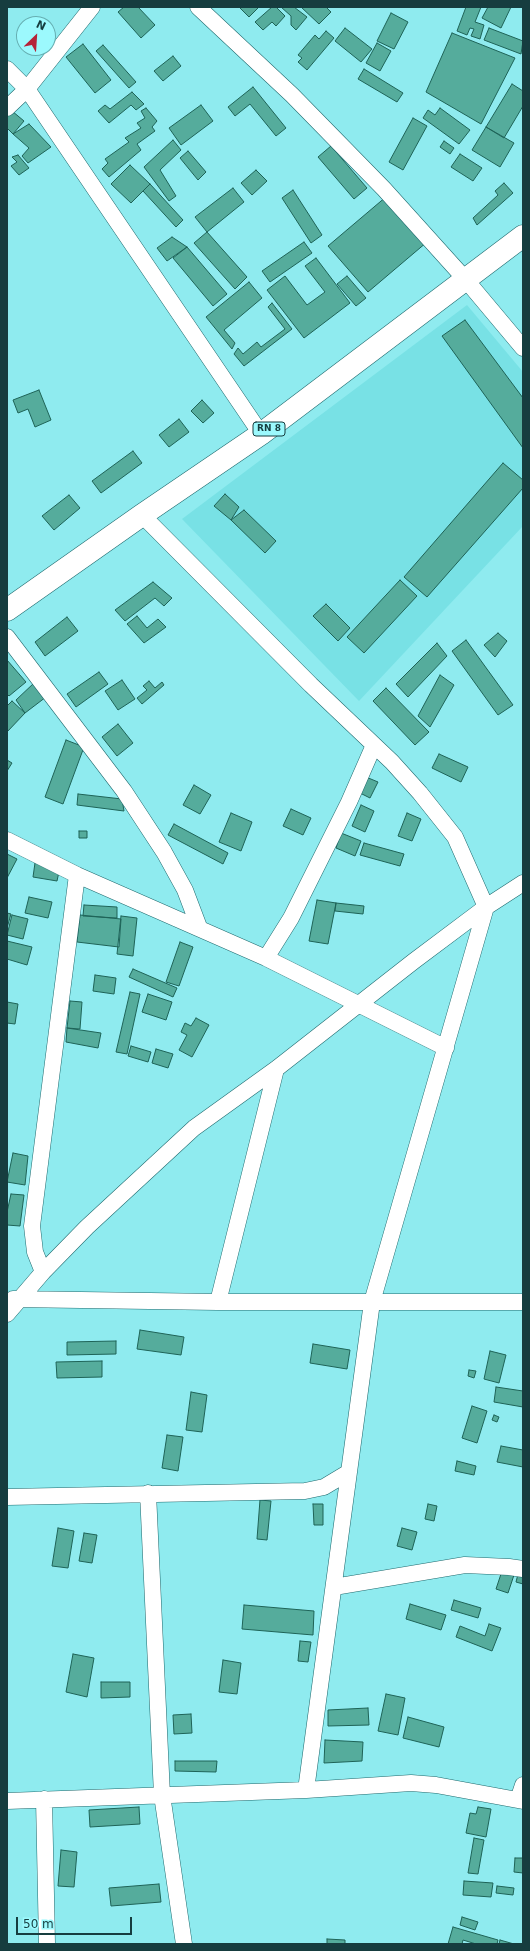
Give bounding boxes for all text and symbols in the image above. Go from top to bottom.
north arrow [16,16,56,56]
text: N [34,18,48,33]
road number: RN 8 [253,422,285,436]
scale bar [18,1909,134,1935]
text: 50 m [23,1917,54,1931]

